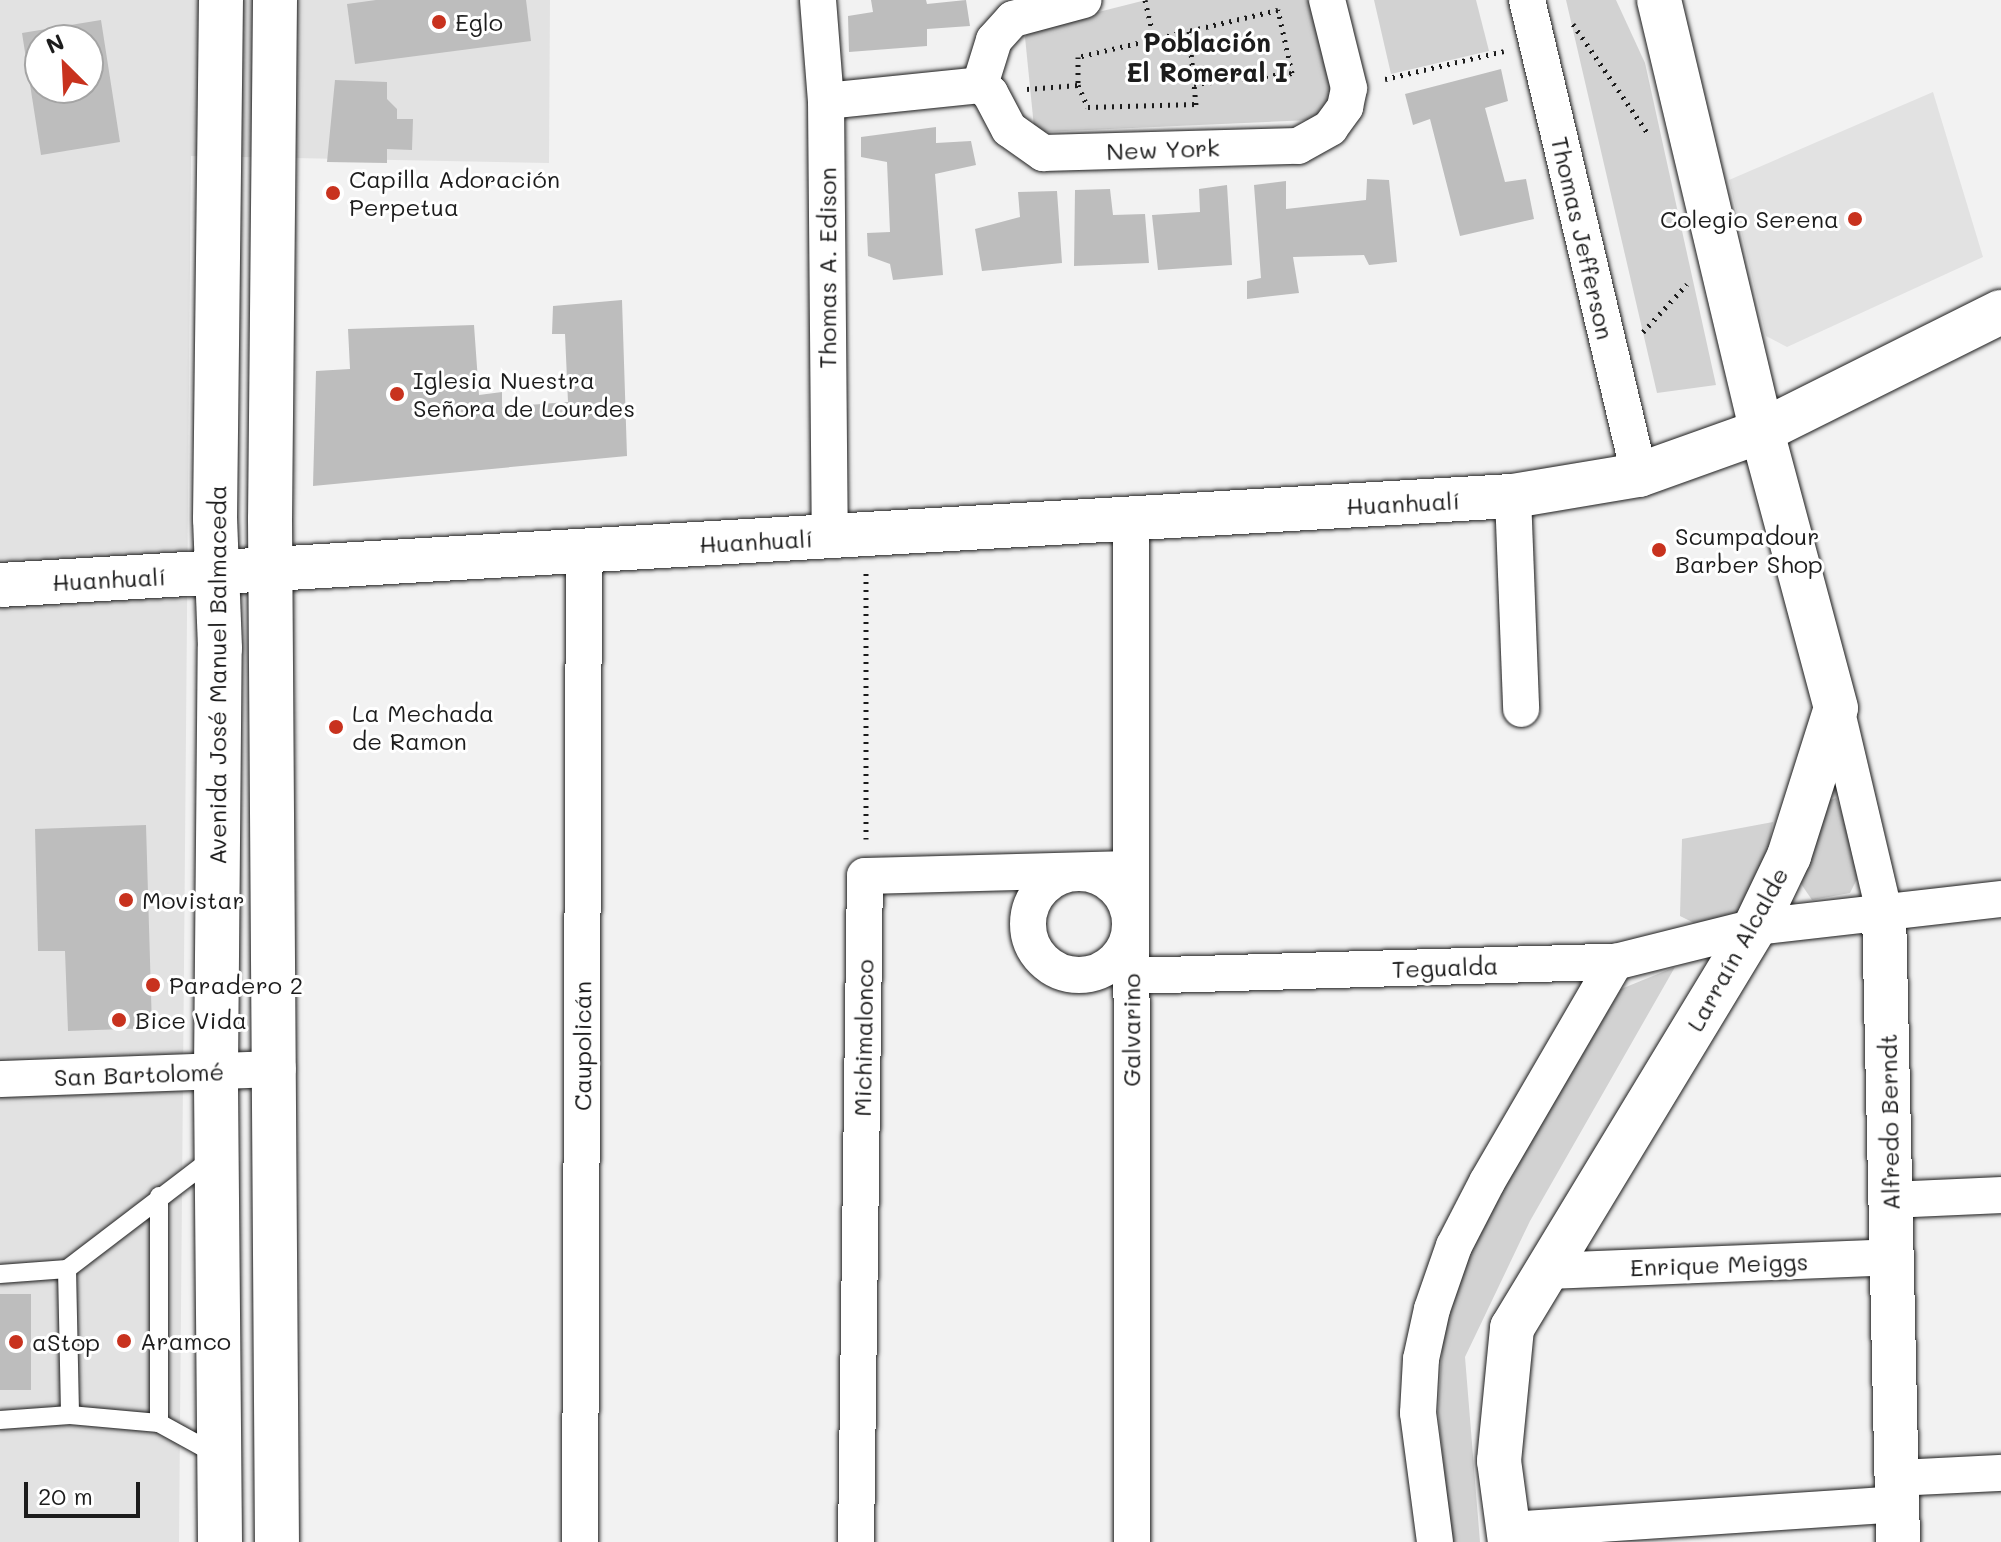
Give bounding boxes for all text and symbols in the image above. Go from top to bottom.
place label: Eglo [455,8,503,36]
marker: Eglo [430,13,448,31]
north arrow [24,24,104,104]
text: N [41,27,68,60]
district label: Población El Romeral I [1126,27,1288,88]
street label: New York [1106,133,1220,165]
street label: Thomas Jefferson [1546,134,1620,342]
place label: Capilla Adoración Perpetua [349,165,560,221]
street label: Thomas A. Edison [813,167,841,369]
marker: Capilla Adoración Perpetua [324,184,342,202]
place label: Colegio Serena [1660,205,1839,233]
marker: Colegio Serena [1846,210,1864,228]
place label: Iglesia Nuestra Señora de Lourdes [413,366,635,422]
marker: Iglesia Nuestra Señora de Lourdes [388,385,406,403]
street label: Avenida José Manuel Balmaceda [203,485,231,865]
street label: Huanhualí [1345,486,1461,520]
place label: Scumpadour Barber Shop [1675,522,1823,578]
street label: Huanhualí [698,524,814,558]
marker: Scumpadour Barber Shop [1650,541,1668,559]
street label: Huanhualí [51,562,167,596]
place label: La Mechada de Ramon [352,699,494,755]
marker: La Mechada de Ramon [327,718,345,736]
street label: Larraín Alcalde [1680,862,1794,1036]
place label: Movistar [142,886,245,914]
marker: Movistar [117,891,135,909]
street label: Tegualda [1391,951,1499,983]
street label: Michimalonco [847,959,879,1117]
place label: Paradero 2 [169,971,303,999]
street label: Galvarino [1117,973,1145,1087]
marker: Paradero 2 [144,976,162,994]
street label: Caupolicán [568,981,596,1111]
place label: Bice Vida [135,1006,247,1034]
marker: Bice Vida [110,1011,128,1029]
street label: Alfredo Berndt [1873,1033,1905,1211]
street label: San Bartolomé [53,1057,225,1091]
street label: Enrique Meiggs [1629,1246,1809,1282]
place label: Aramco [140,1327,231,1355]
place label: aStop [32,1328,100,1356]
marker: Aramco [115,1332,133,1350]
marker: aStop [7,1333,25,1351]
scale bar [28,1466,144,1516]
text: 20 m [38,1480,93,1511]

